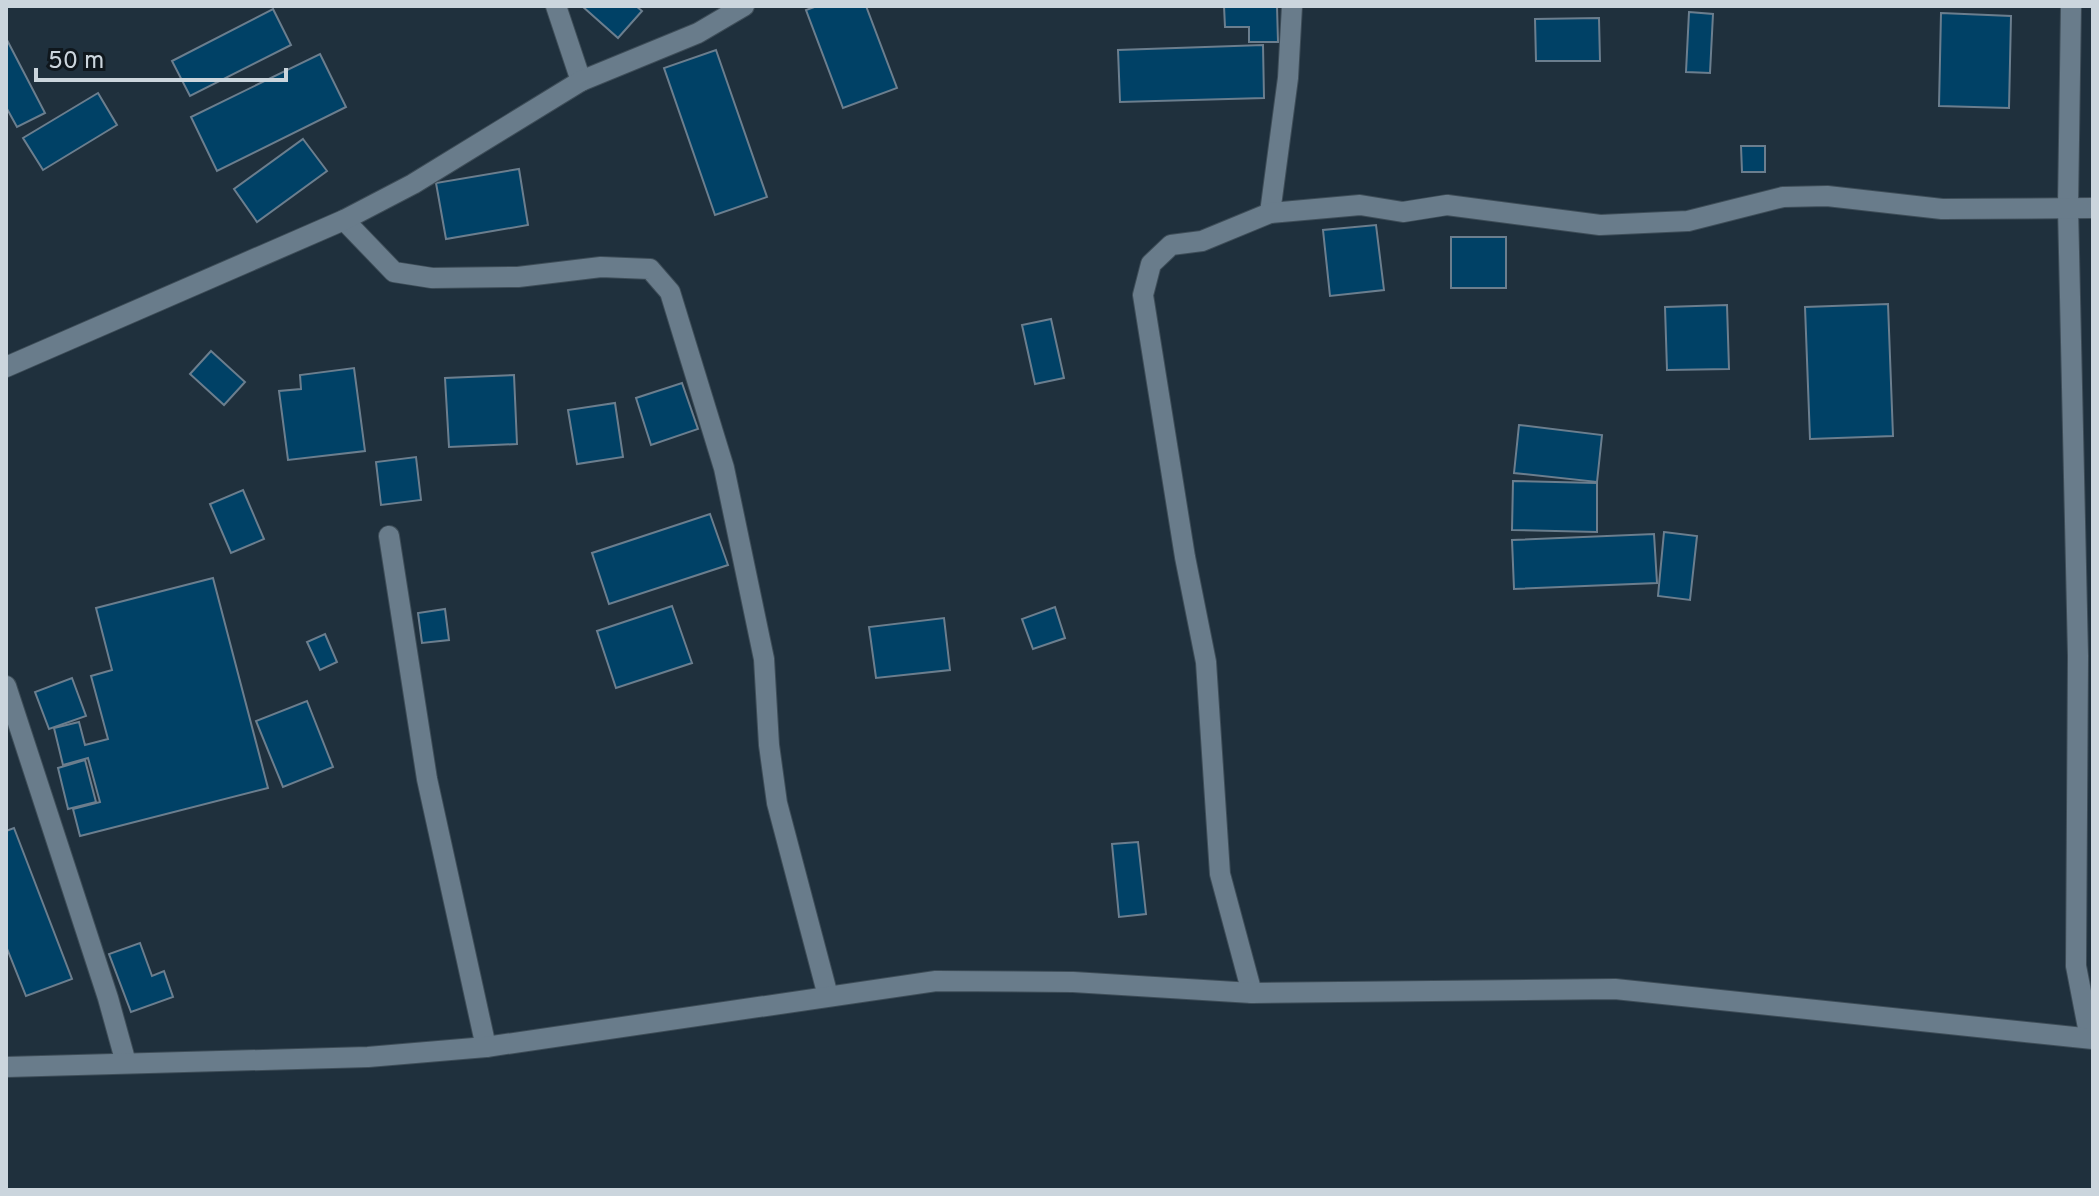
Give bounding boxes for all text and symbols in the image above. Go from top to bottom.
scale bar [36,32,286,82]
text: 50 m [48,47,104,77]

